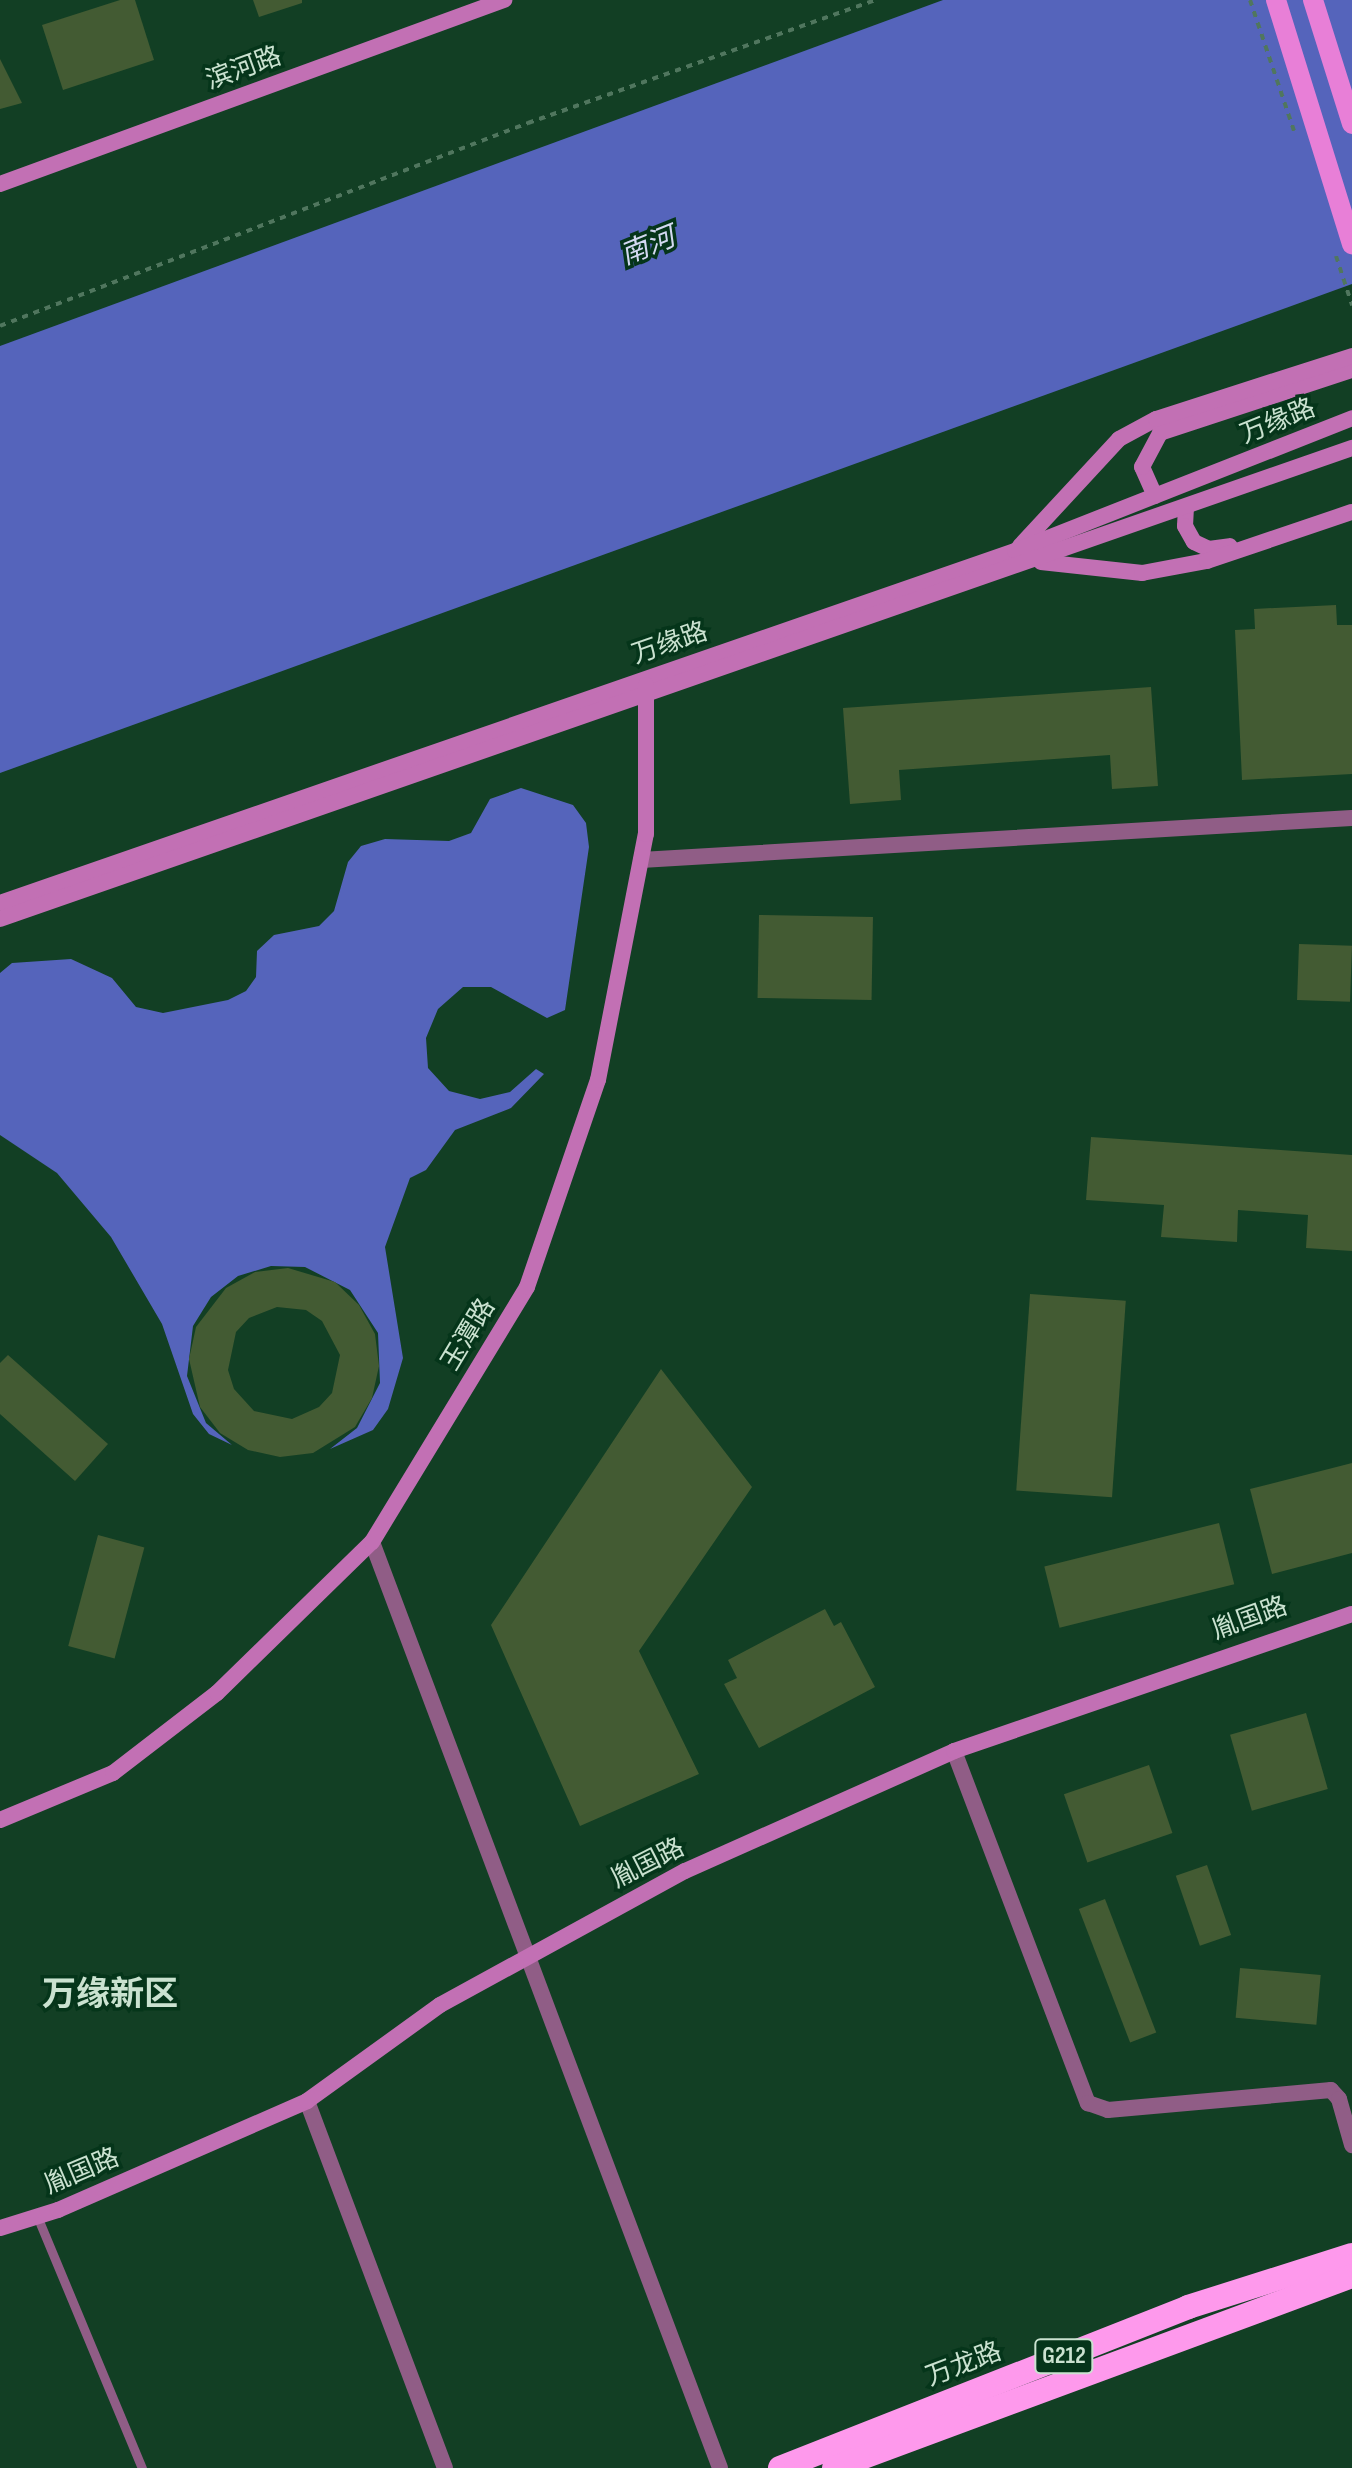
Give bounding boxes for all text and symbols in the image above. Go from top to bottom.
street label: 滨河路 [202,41,286,97]
water label: 南河 [616,221,680,273]
street label: 万缘路 [1236,393,1320,451]
street label: 万缘路 [628,617,712,671]
street label: 玉潭路 [436,1294,502,1376]
street label: 胤国路 [1208,1591,1292,1647]
street label: 胤国路 [606,1832,690,1896]
district label: 万缘新区 [42,1975,178,2015]
street label: 胤国路 [40,2142,124,2202]
street label: 万龙路 [922,2336,1006,2394]
road number: G212 [1034,2336,1094,2376]

